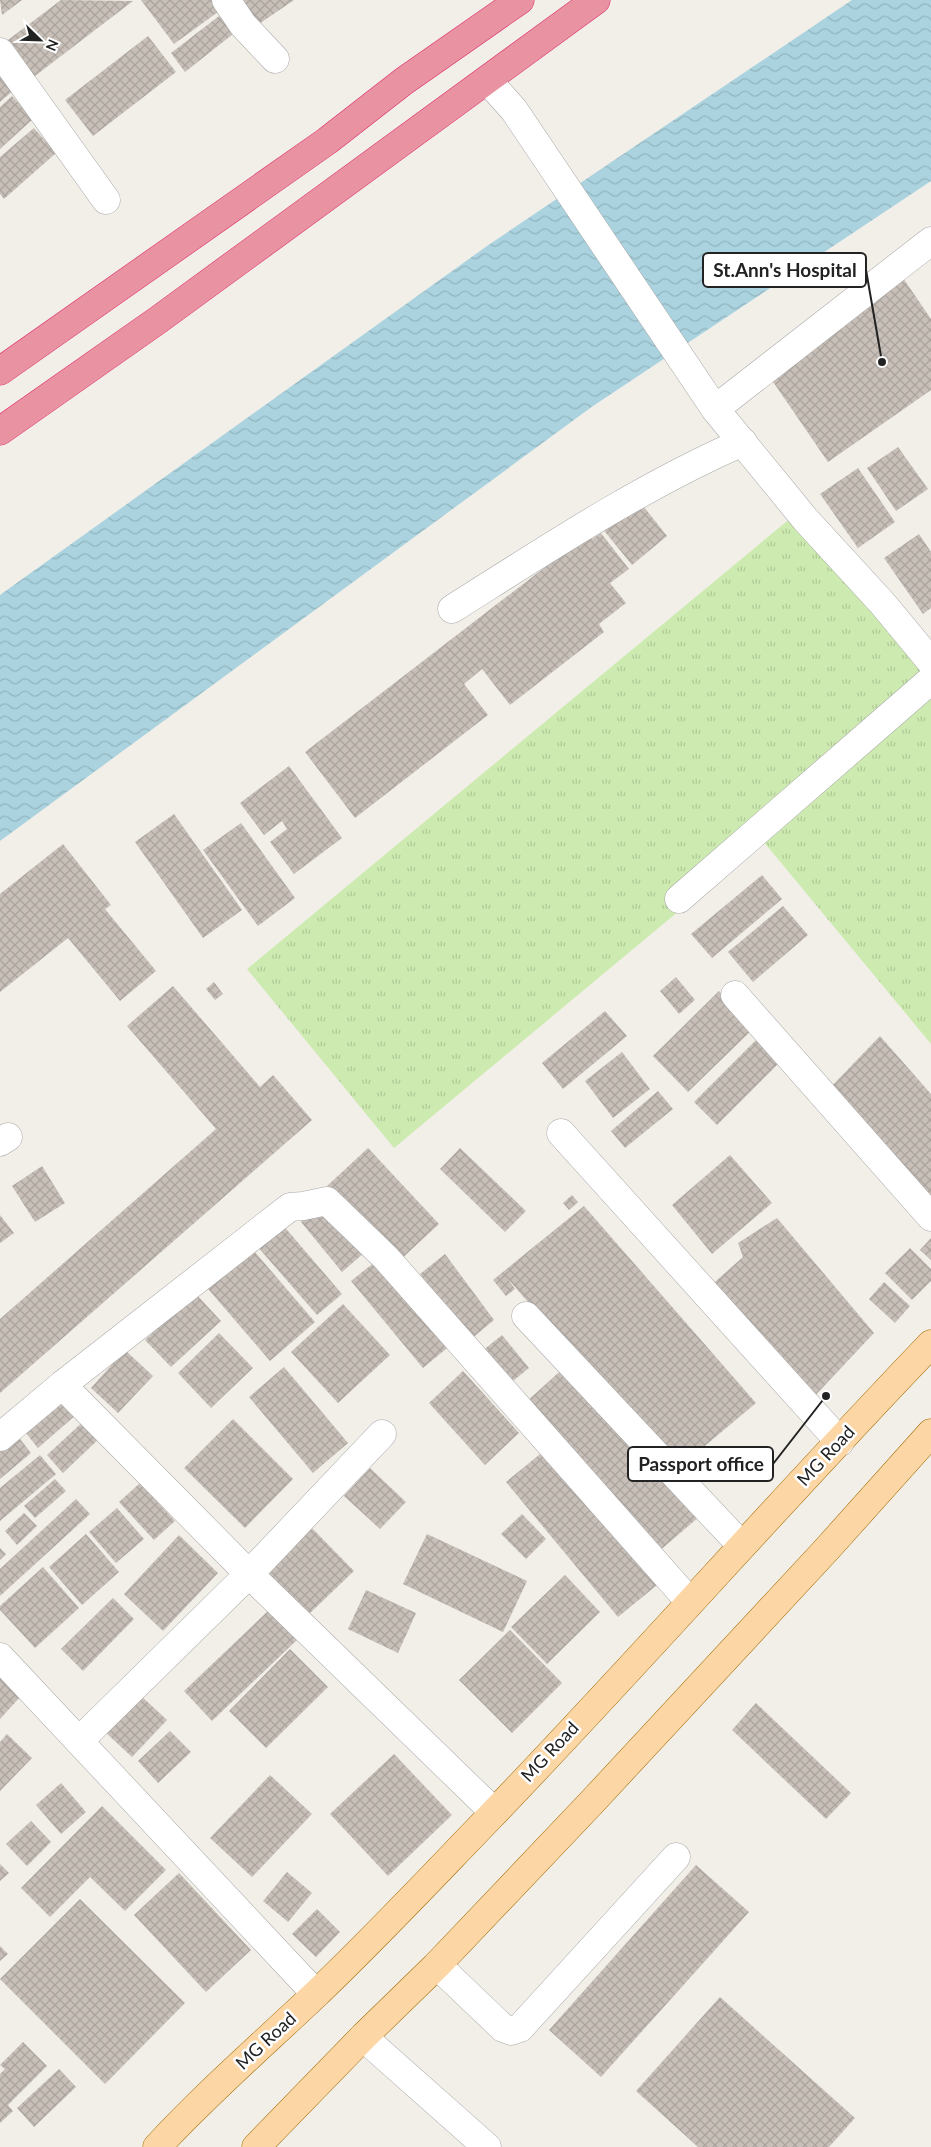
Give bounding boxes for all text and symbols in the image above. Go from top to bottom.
north arrow [15,15,65,65]
text: N [42,37,62,54]
callout: St.Ann's Hospital [703,253,866,287]
text: St.Ann's Hospital [713,258,857,281]
street label: MG Road [792,1421,859,1490]
callout: Passport office [628,1447,773,1481]
text: Passport office [638,1452,764,1475]
street label: MG Road [516,1717,583,1786]
street label: MG Road [231,2007,300,2074]

